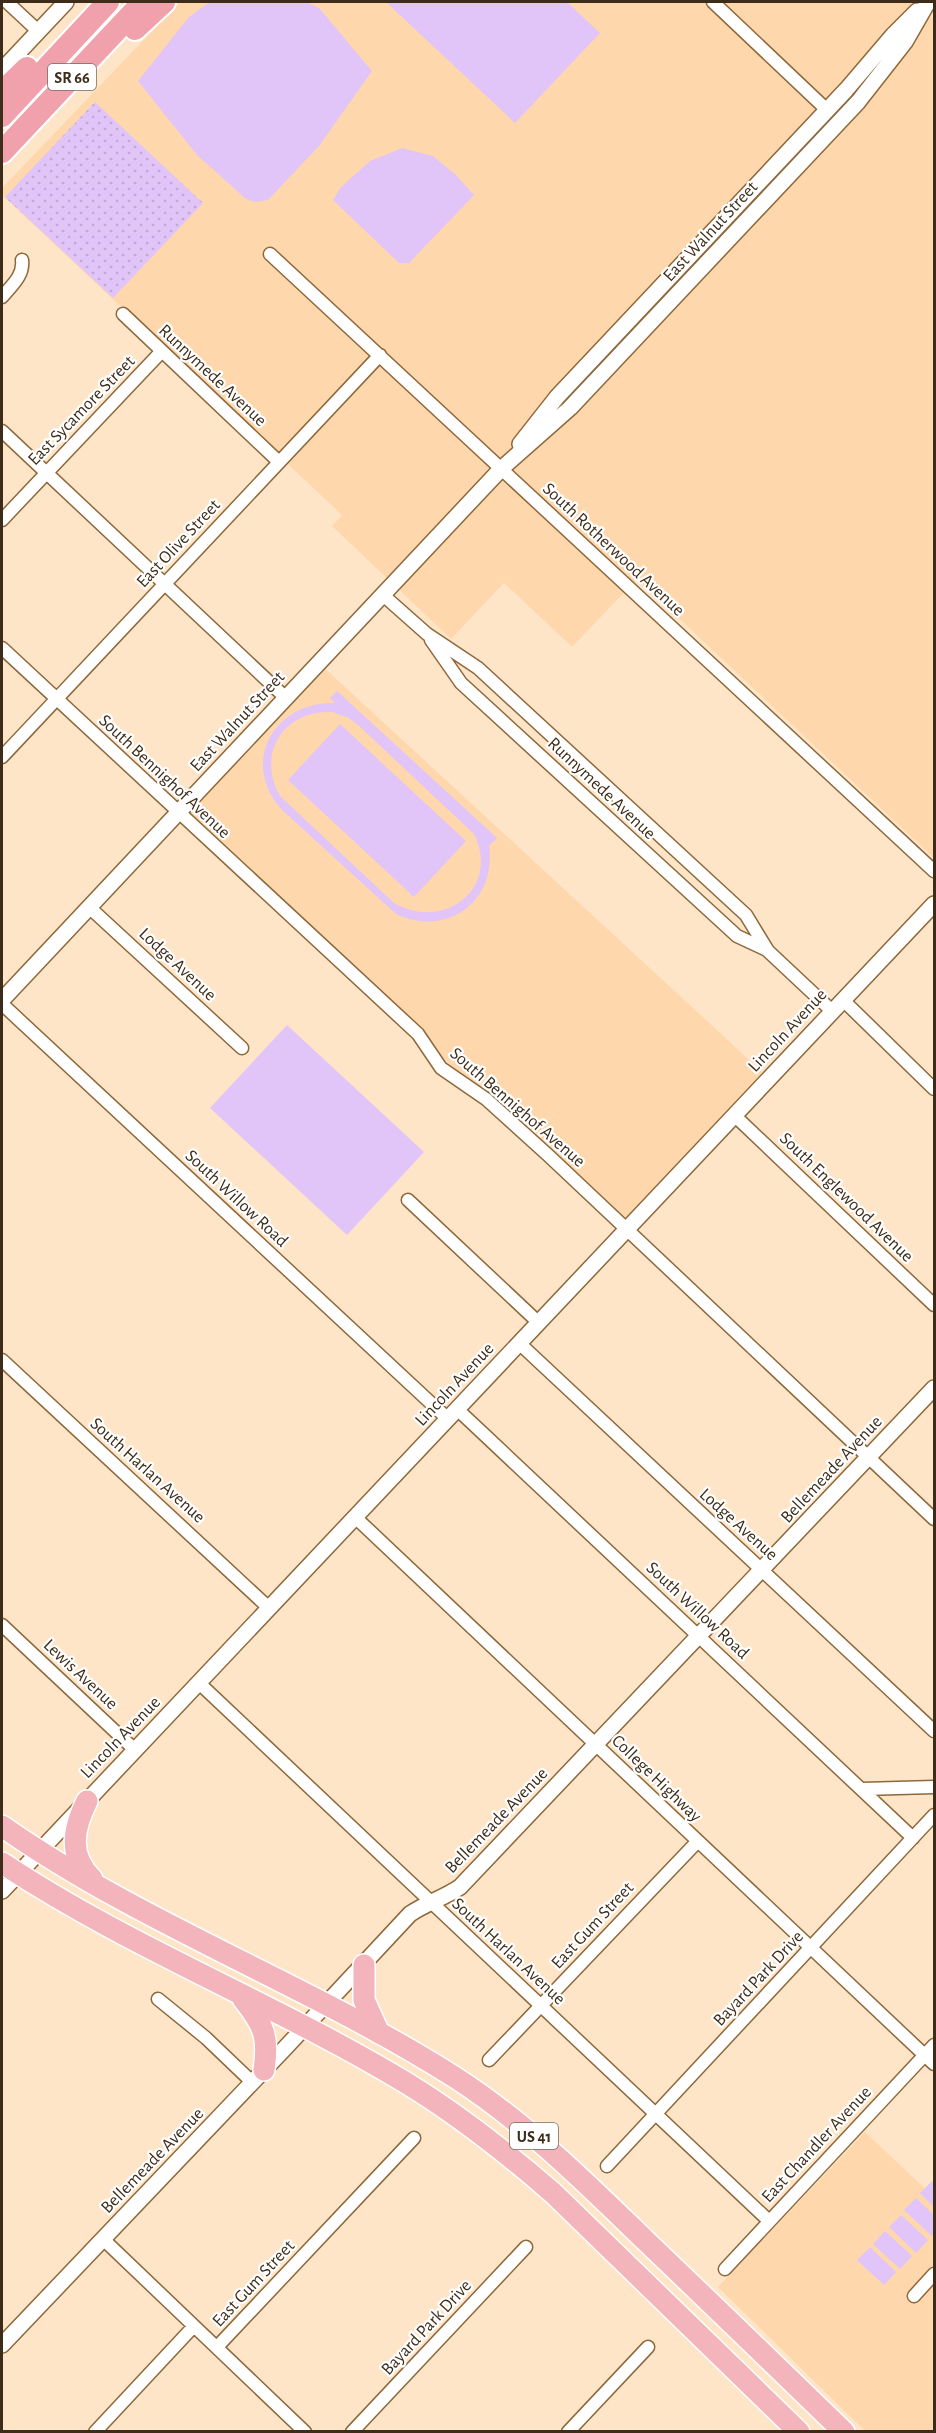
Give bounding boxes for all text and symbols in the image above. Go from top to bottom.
road number: SR 66 [48,64,96,90]
street label: East Walnut Street [660,178,762,285]
street label: Runnymede Avenue [155,321,270,430]
street label: East Sycamore Street [25,352,139,469]
street label: South Rotherwood Avenue [539,480,688,620]
street label: East Olive Street [134,496,224,591]
street label: East Walnut Street [187,668,289,775]
street label: South Bennighof Avenue [95,711,233,842]
street label: Runnymede Avenue [544,734,659,843]
street label: Lodge Avenue [135,925,219,1005]
street label: Lincoln Avenue [745,986,830,1076]
street label: South Bennighof Avenue [446,1044,588,1171]
street label: South Englewood Avenue [776,1129,917,1266]
street label: South Willow Road [182,1147,291,1251]
street label: Lincoln Avenue [412,1340,497,1430]
street label: Bellemeade Avenue [778,1413,886,1527]
street label: South Harlan Avenue [87,1415,208,1527]
street label: Lodge Avenue [696,1485,781,1564]
street label: South Willow Road [643,1559,752,1663]
street label: Lewis Avenue [40,1636,121,1713]
street label: Lincoln Avenue [77,1693,164,1782]
street label: College Highway [608,1732,705,1826]
street label: Bellemeade Avenue [442,1764,551,1877]
street label: East Gum Street [548,1879,637,1972]
street label: South Harlan Avenue [448,1895,568,2009]
street label: Bayard Park Drive [710,1928,807,2030]
street label: East Chandler Avenue [758,2083,875,2206]
street label: Bellemeade Avenue [98,2104,207,2217]
road number: US 41 [510,2123,558,2149]
street label: East Gum Street [209,2237,298,2330]
street label: Bayard Park Drive [378,2277,475,2379]

